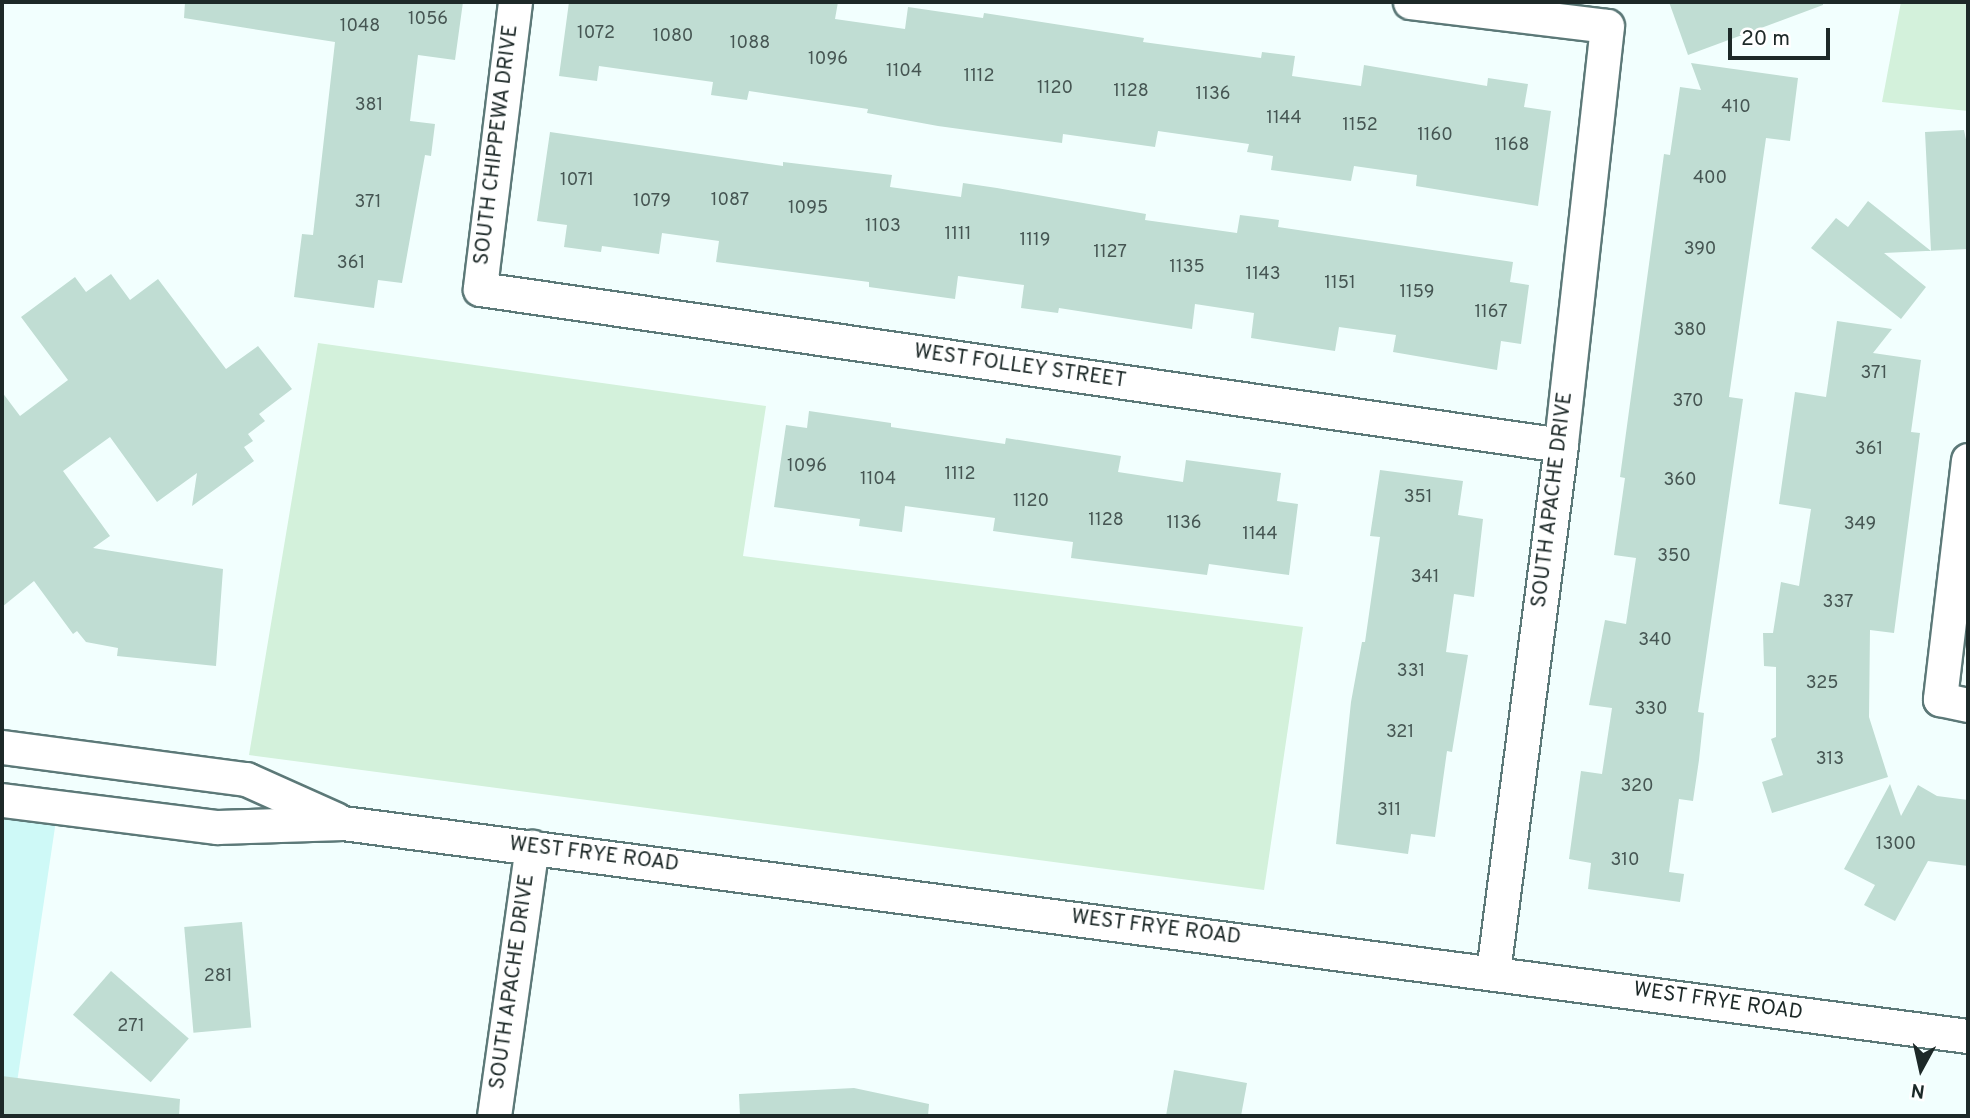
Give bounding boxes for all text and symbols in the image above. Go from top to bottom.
house number: 1056 [408,9,448,31]
scale bar [1732,14,1834,58]
house number: 1048 [340,16,380,38]
street label: SOUTH CHIPPEWA DRIVE [470,23,524,267]
house number: 1072 [577,23,615,45]
house number: 1080 [653,26,693,48]
text: 20 m [1741,26,1790,53]
house number: 1088 [730,33,770,55]
house number: 1096 [808,49,848,71]
house number: 1104 [886,61,922,83]
house number: 1112 [963,66,995,88]
house number: 1120 [1037,78,1073,100]
house number: 1128 [1113,81,1149,103]
house number: 1136 [1195,84,1231,106]
house number: 381 [355,95,383,117]
house number: 410 [1721,97,1751,119]
house number: 1144 [1266,108,1302,130]
house number: 1152 [1342,115,1378,137]
house number: 1160 [1417,125,1453,147]
house number: 1168 [1494,135,1530,157]
house number: 400 [1693,168,1727,190]
house number: 1071 [560,170,594,192]
house number: 1087 [711,190,749,212]
house number: 1079 [633,191,671,213]
house number: 371 [354,192,382,214]
house number: 1095 [788,198,828,220]
house number: 1103 [865,216,901,238]
house number: 1111 [945,224,971,246]
house number: 1119 [1020,230,1050,252]
house number: 390 [1684,239,1716,261]
house number: 1127 [1093,242,1127,264]
house number: 361 [337,253,365,275]
house number: 1135 [1169,257,1205,279]
house number: 1143 [1245,264,1281,286]
house number: 1151 [1324,273,1356,295]
house number: 1159 [1399,282,1435,304]
house number: 1167 [1474,302,1508,324]
house number: 380 [1673,320,1707,342]
street label: WEST FOLLEY STREET [911,340,1129,394]
house number: 371 [1860,363,1888,385]
street label: SOUTH APACHE DRIVE [1527,390,1579,610]
house number: 370 [1672,391,1704,413]
house number: 361 [1855,439,1883,461]
house number: 1096 [787,456,827,478]
house number: 1112 [944,464,976,486]
house number: 1104 [860,469,896,491]
house number: 360 [1663,470,1697,492]
house number: 351 [1404,487,1432,509]
house number: 1120 [1013,491,1049,513]
house number: 1128 [1088,510,1124,532]
house number: 1136 [1166,513,1202,535]
house number: 349 [1844,514,1876,536]
house number: 1144 [1242,524,1278,546]
house number: 350 [1657,546,1691,568]
house number: 341 [1411,567,1439,589]
house number: 337 [1823,592,1853,614]
house number: 340 [1638,630,1672,652]
house number: 331 [1397,661,1425,683]
house number: 325 [1806,673,1838,695]
house number: 330 [1634,699,1668,721]
house number: 321 [1386,722,1414,744]
house number: 313 [1816,749,1844,771]
house number: 320 [1620,776,1654,798]
house number: 311 [1377,800,1401,822]
street label: WEST FRYE ROAD [507,832,681,878]
house number: 1300 [1876,834,1916,856]
house number: 310 [1610,850,1640,872]
street label: SOUTH APACHE DRIVE [485,872,541,1092]
street label: WEST FRYE ROAD [1069,905,1243,951]
house number: 281 [204,966,232,988]
street label: WEST FRYE ROAD [1631,978,1805,1026]
house number: 271 [117,1016,145,1038]
north arrow [1886,1034,1956,1104]
text: N [1910,1077,1927,1103]

